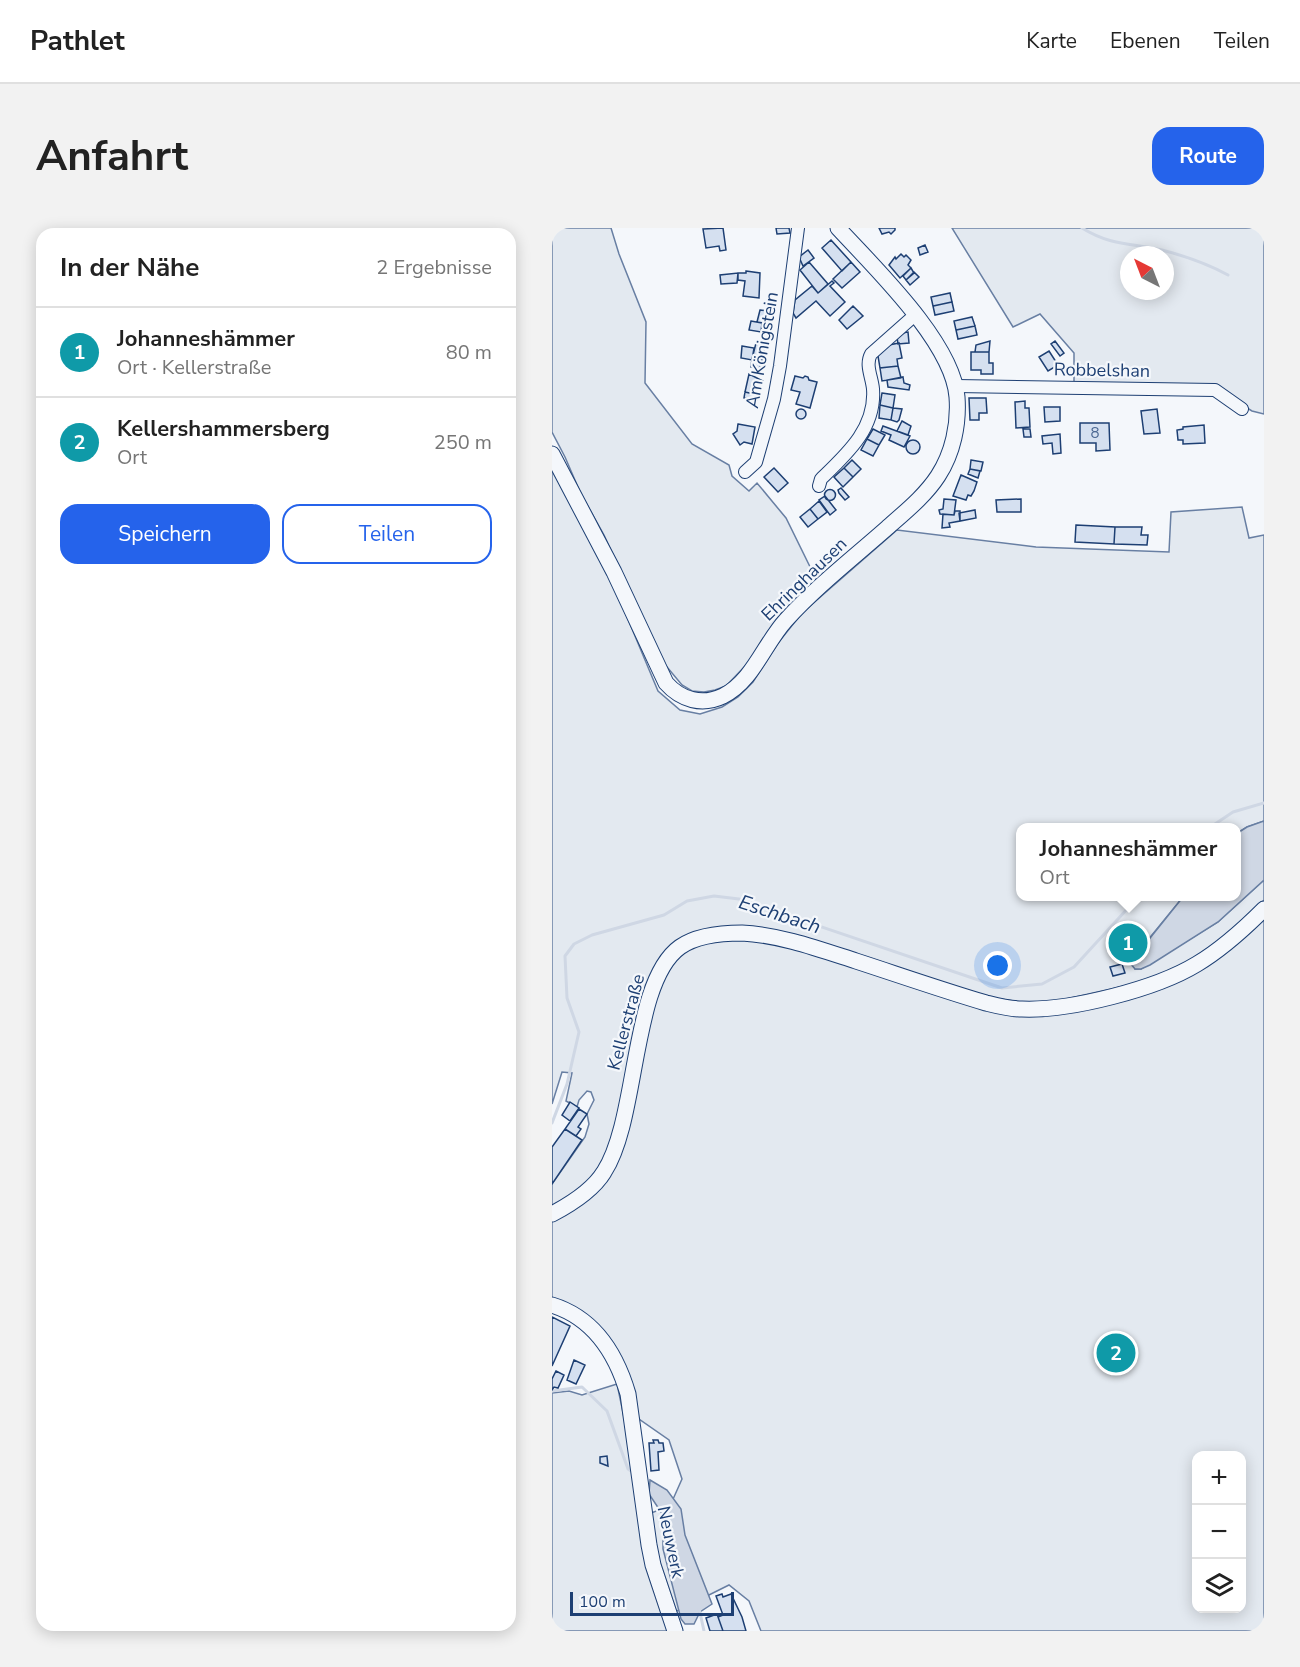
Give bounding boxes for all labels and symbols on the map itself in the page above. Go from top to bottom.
north arrow [1120,246,1174,300]
street label: Am Königstein [740,290,784,410]
street label: Robbelshan [1054,357,1150,383]
house number: 8 [1090,423,1100,443]
street label: Ehringhausen [756,532,852,626]
water label: Eschbach [735,889,824,940]
pin: 1 [1108,920,1148,966]
your location [983,951,1012,980]
street label: Kellerstraße [602,971,650,1073]
pin: 2 [1096,1330,1136,1376]
street label: Neuwerk [652,1504,691,1581]
scale bar [570,1589,734,1616]

